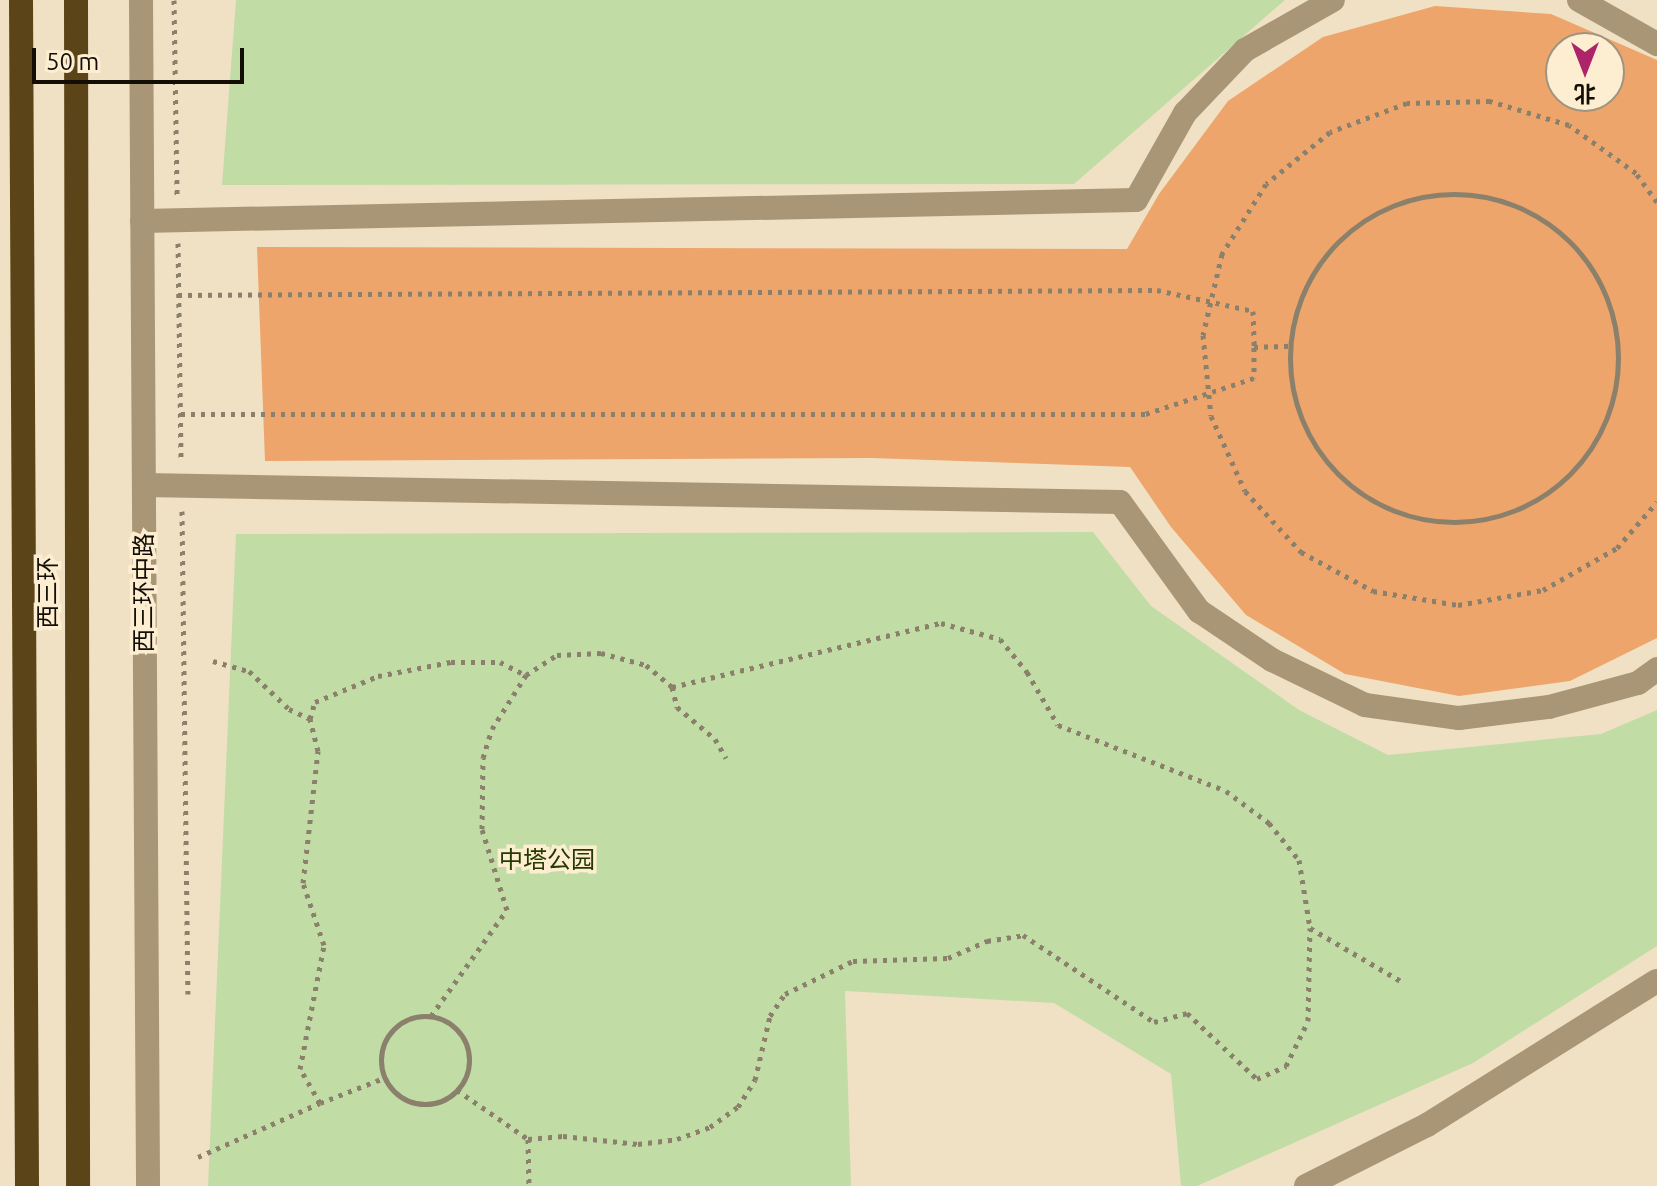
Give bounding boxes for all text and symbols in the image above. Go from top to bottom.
scale bar [36,32,248,82]
north arrow [1545,32,1625,112]
text: 50 m [46,48,99,75]
text: 北 [1574,82,1596,107]
street label: 西三环中路 [130,533,158,653]
street label: 西三环 [34,557,62,629]
park label: 中塔公园 [499,846,595,874]

